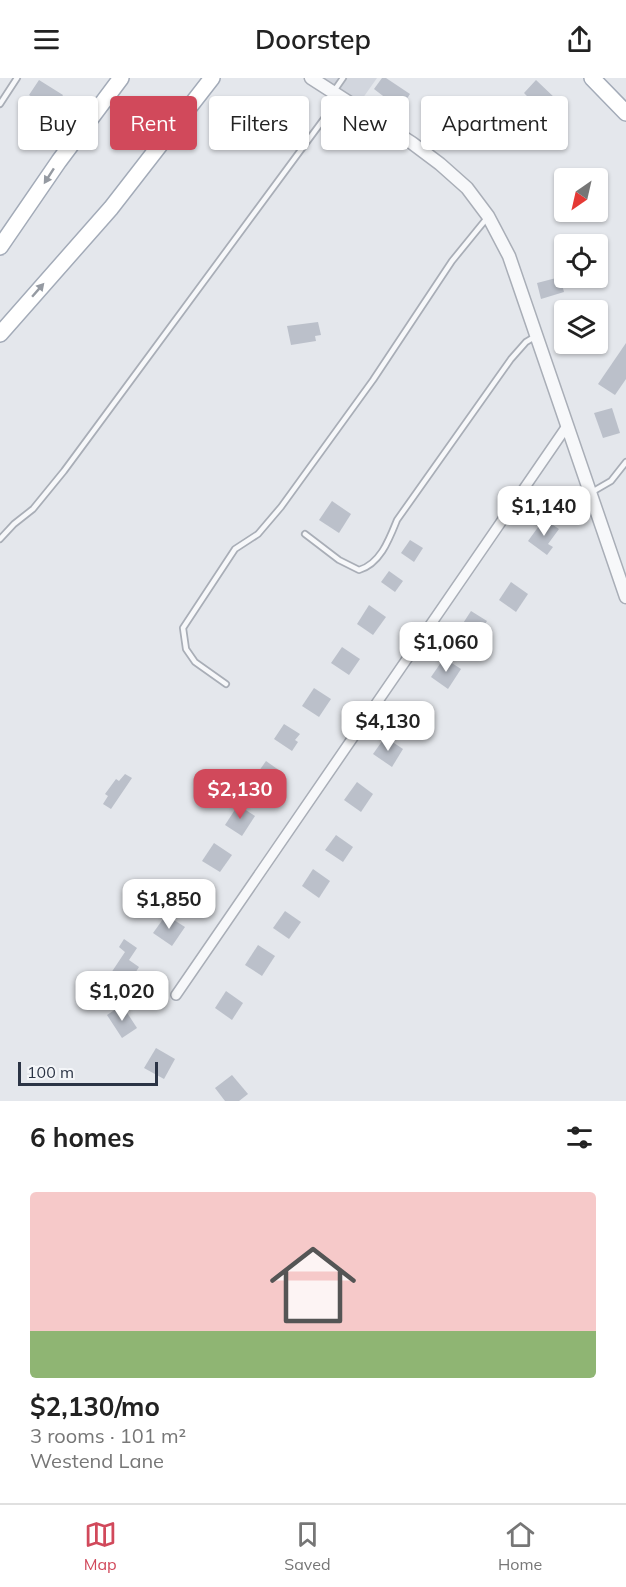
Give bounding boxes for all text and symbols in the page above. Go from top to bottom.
text: Doorstep [255,22,371,56]
icon: menu [30,23,63,56]
icon: share [563,23,596,56]
chip: Buy [18,96,98,150]
chip: Rent [110,96,197,150]
chip: Filters [209,96,309,150]
chip: New [321,96,409,150]
chip: Apartment [421,96,568,150]
one-way arrow [44,168,55,184]
north arrow [554,168,608,222]
map controls [554,168,608,354]
button: locate [554,234,608,288]
one-way arrow [31,283,44,298]
button: layers [554,300,608,354]
pin: $1,140 [495,486,593,537]
text: $1,140 [512,493,576,518]
pin: $1,060 [397,622,495,673]
text: $1,060 [414,629,478,654]
pin: $4,130 [339,701,437,752]
text: $4,130 [356,708,420,733]
pin: $2,130 [191,769,289,820]
text: $2,130 [208,776,272,801]
pin: $1,850 [120,879,218,930]
text: $1,850 [137,886,201,911]
pin: $1,020 [73,971,171,1022]
text: $1,020 [90,978,154,1003]
scale bar [18,1059,158,1086]
text: 100 m [27,1062,74,1082]
text: 6 homes [30,1121,134,1154]
icon: filters [563,1121,596,1154]
icon: home [259,1231,367,1339]
text: $2,130/mo [30,1390,160,1423]
text: 3 rooms · 101 m² [30,1423,186,1448]
text: Westend Lane [30,1448,164,1473]
tab: Map [84,1518,117,1574]
tab: Saved [284,1518,330,1574]
tab: Home [498,1518,542,1574]

